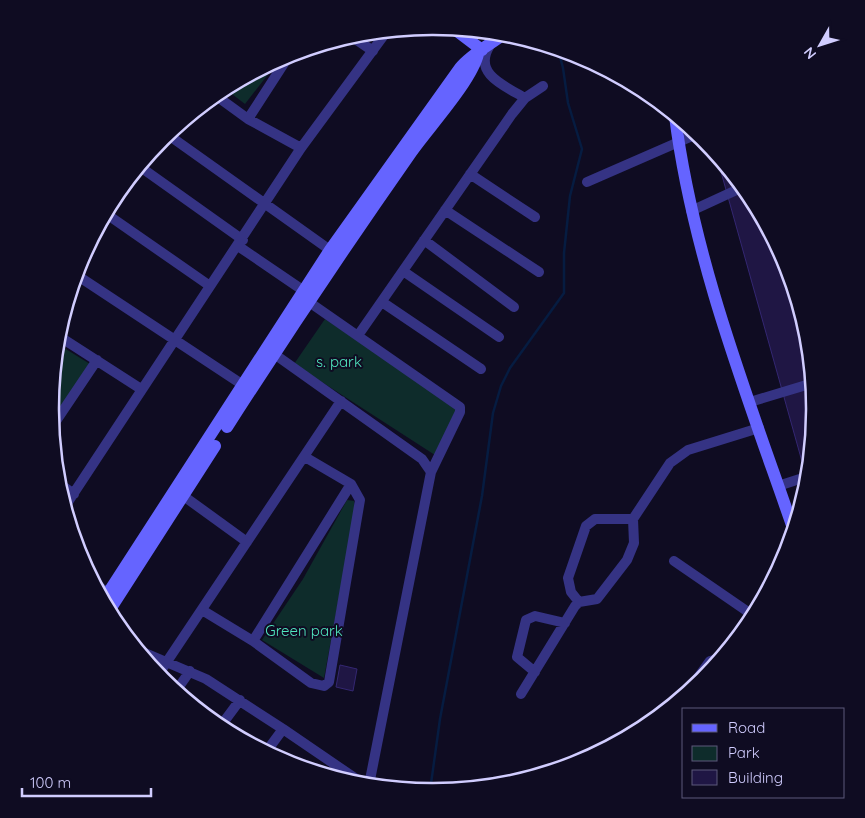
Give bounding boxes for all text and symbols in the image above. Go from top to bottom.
north arrow [795,20,845,70]
text: N [800,44,820,63]
park label: s. park [316,352,362,371]
park label: Green park [265,621,343,640]
legend [682,708,845,798]
text: Road [728,718,765,737]
text: Park [728,743,760,762]
scale bar [22,766,151,798]
text: Building [728,768,783,787]
text: 100 m [30,773,71,792]

